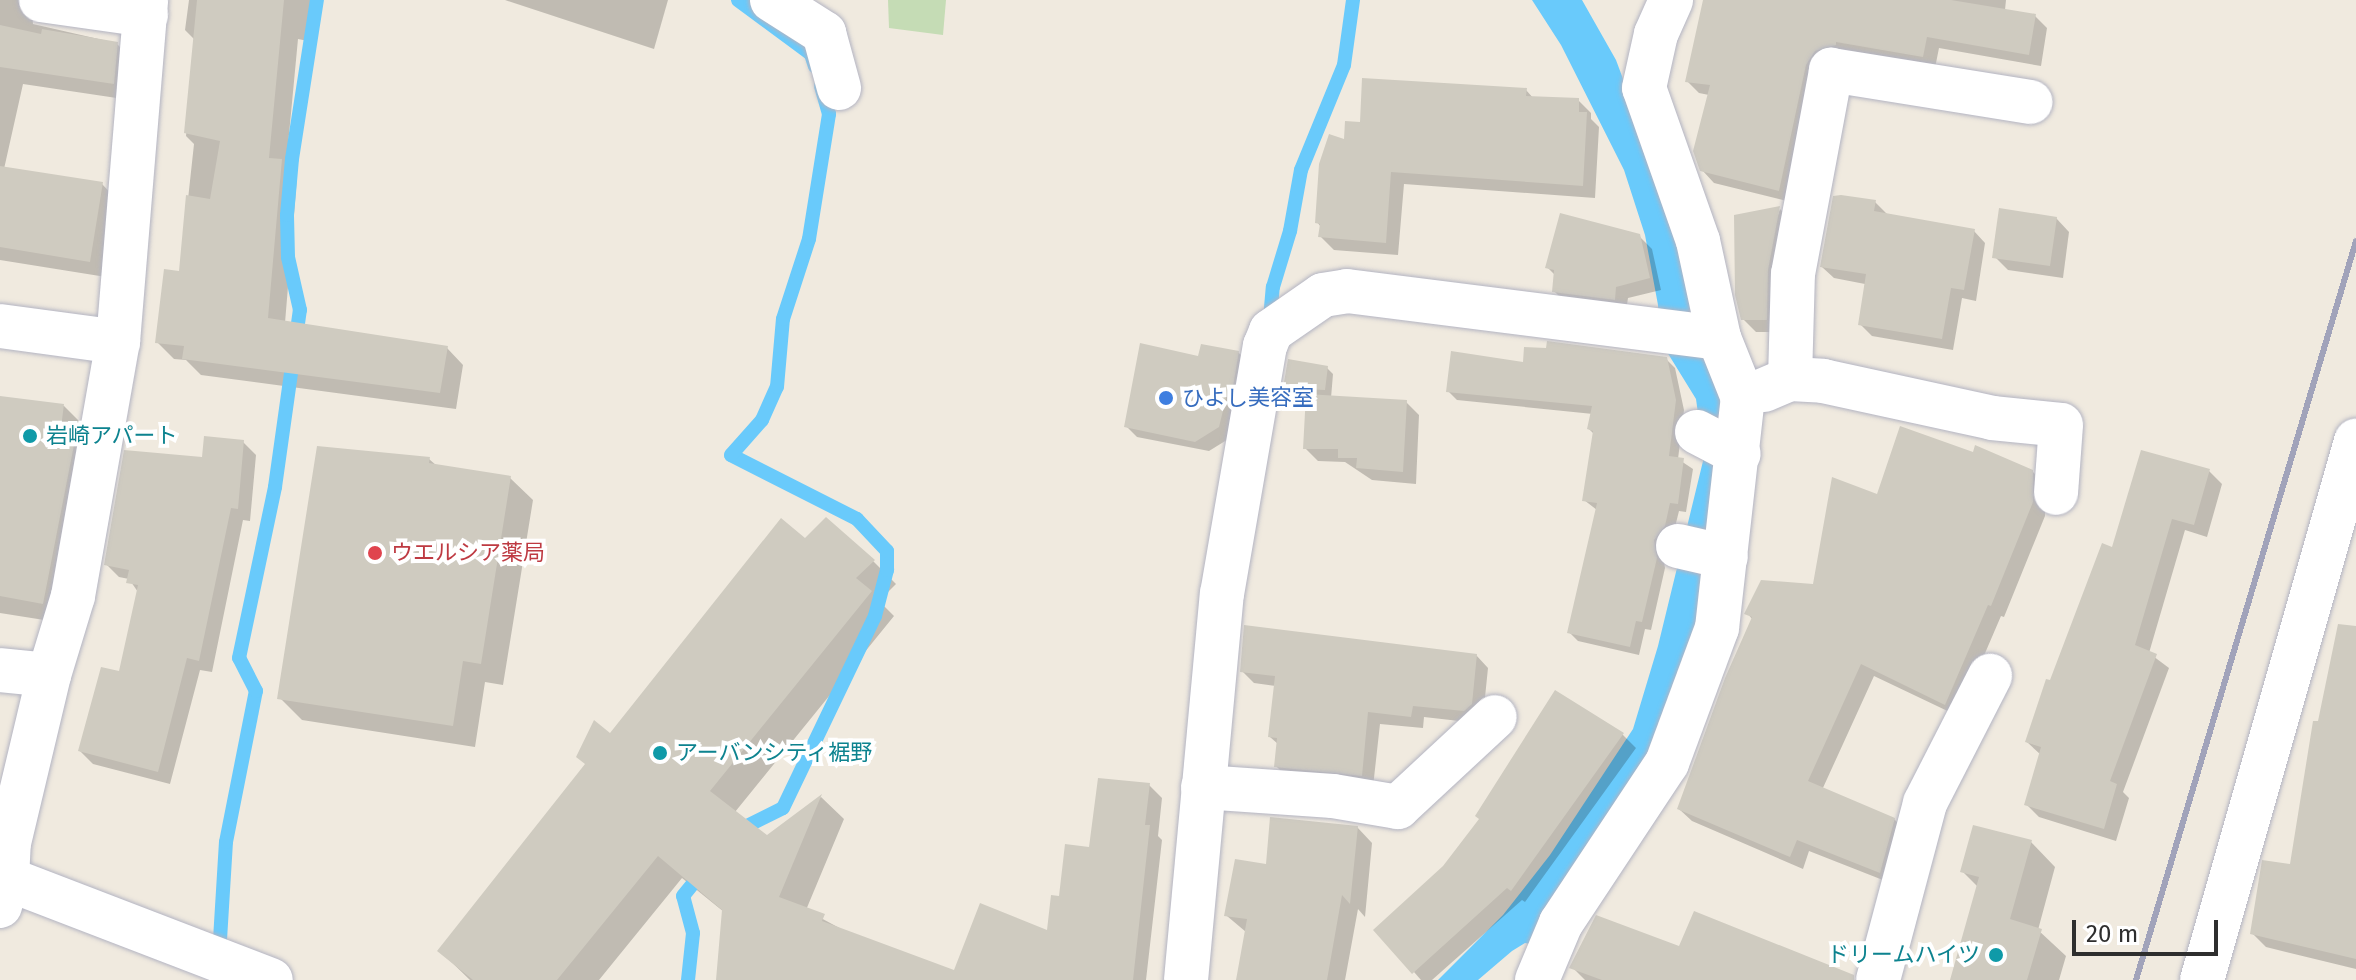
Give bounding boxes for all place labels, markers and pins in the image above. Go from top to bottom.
place label: ひよし美容室 [1182,385,1314,411]
marker: ひよし美容室 [1157,389,1175,407]
place label: 岩崎アパート [46,423,178,449]
marker: 岩崎アパート [21,427,39,445]
place label: ウエルシア薬局 [391,540,545,566]
marker: ウエルシア薬局 [366,544,384,562]
place label: アーバンシティ裾野 [676,740,873,766]
marker: アーバンシティ裾野 [651,744,669,762]
place label: ドリームハイツ [1826,942,1980,968]
marker: ドリームハイツ [1987,946,2005,964]

